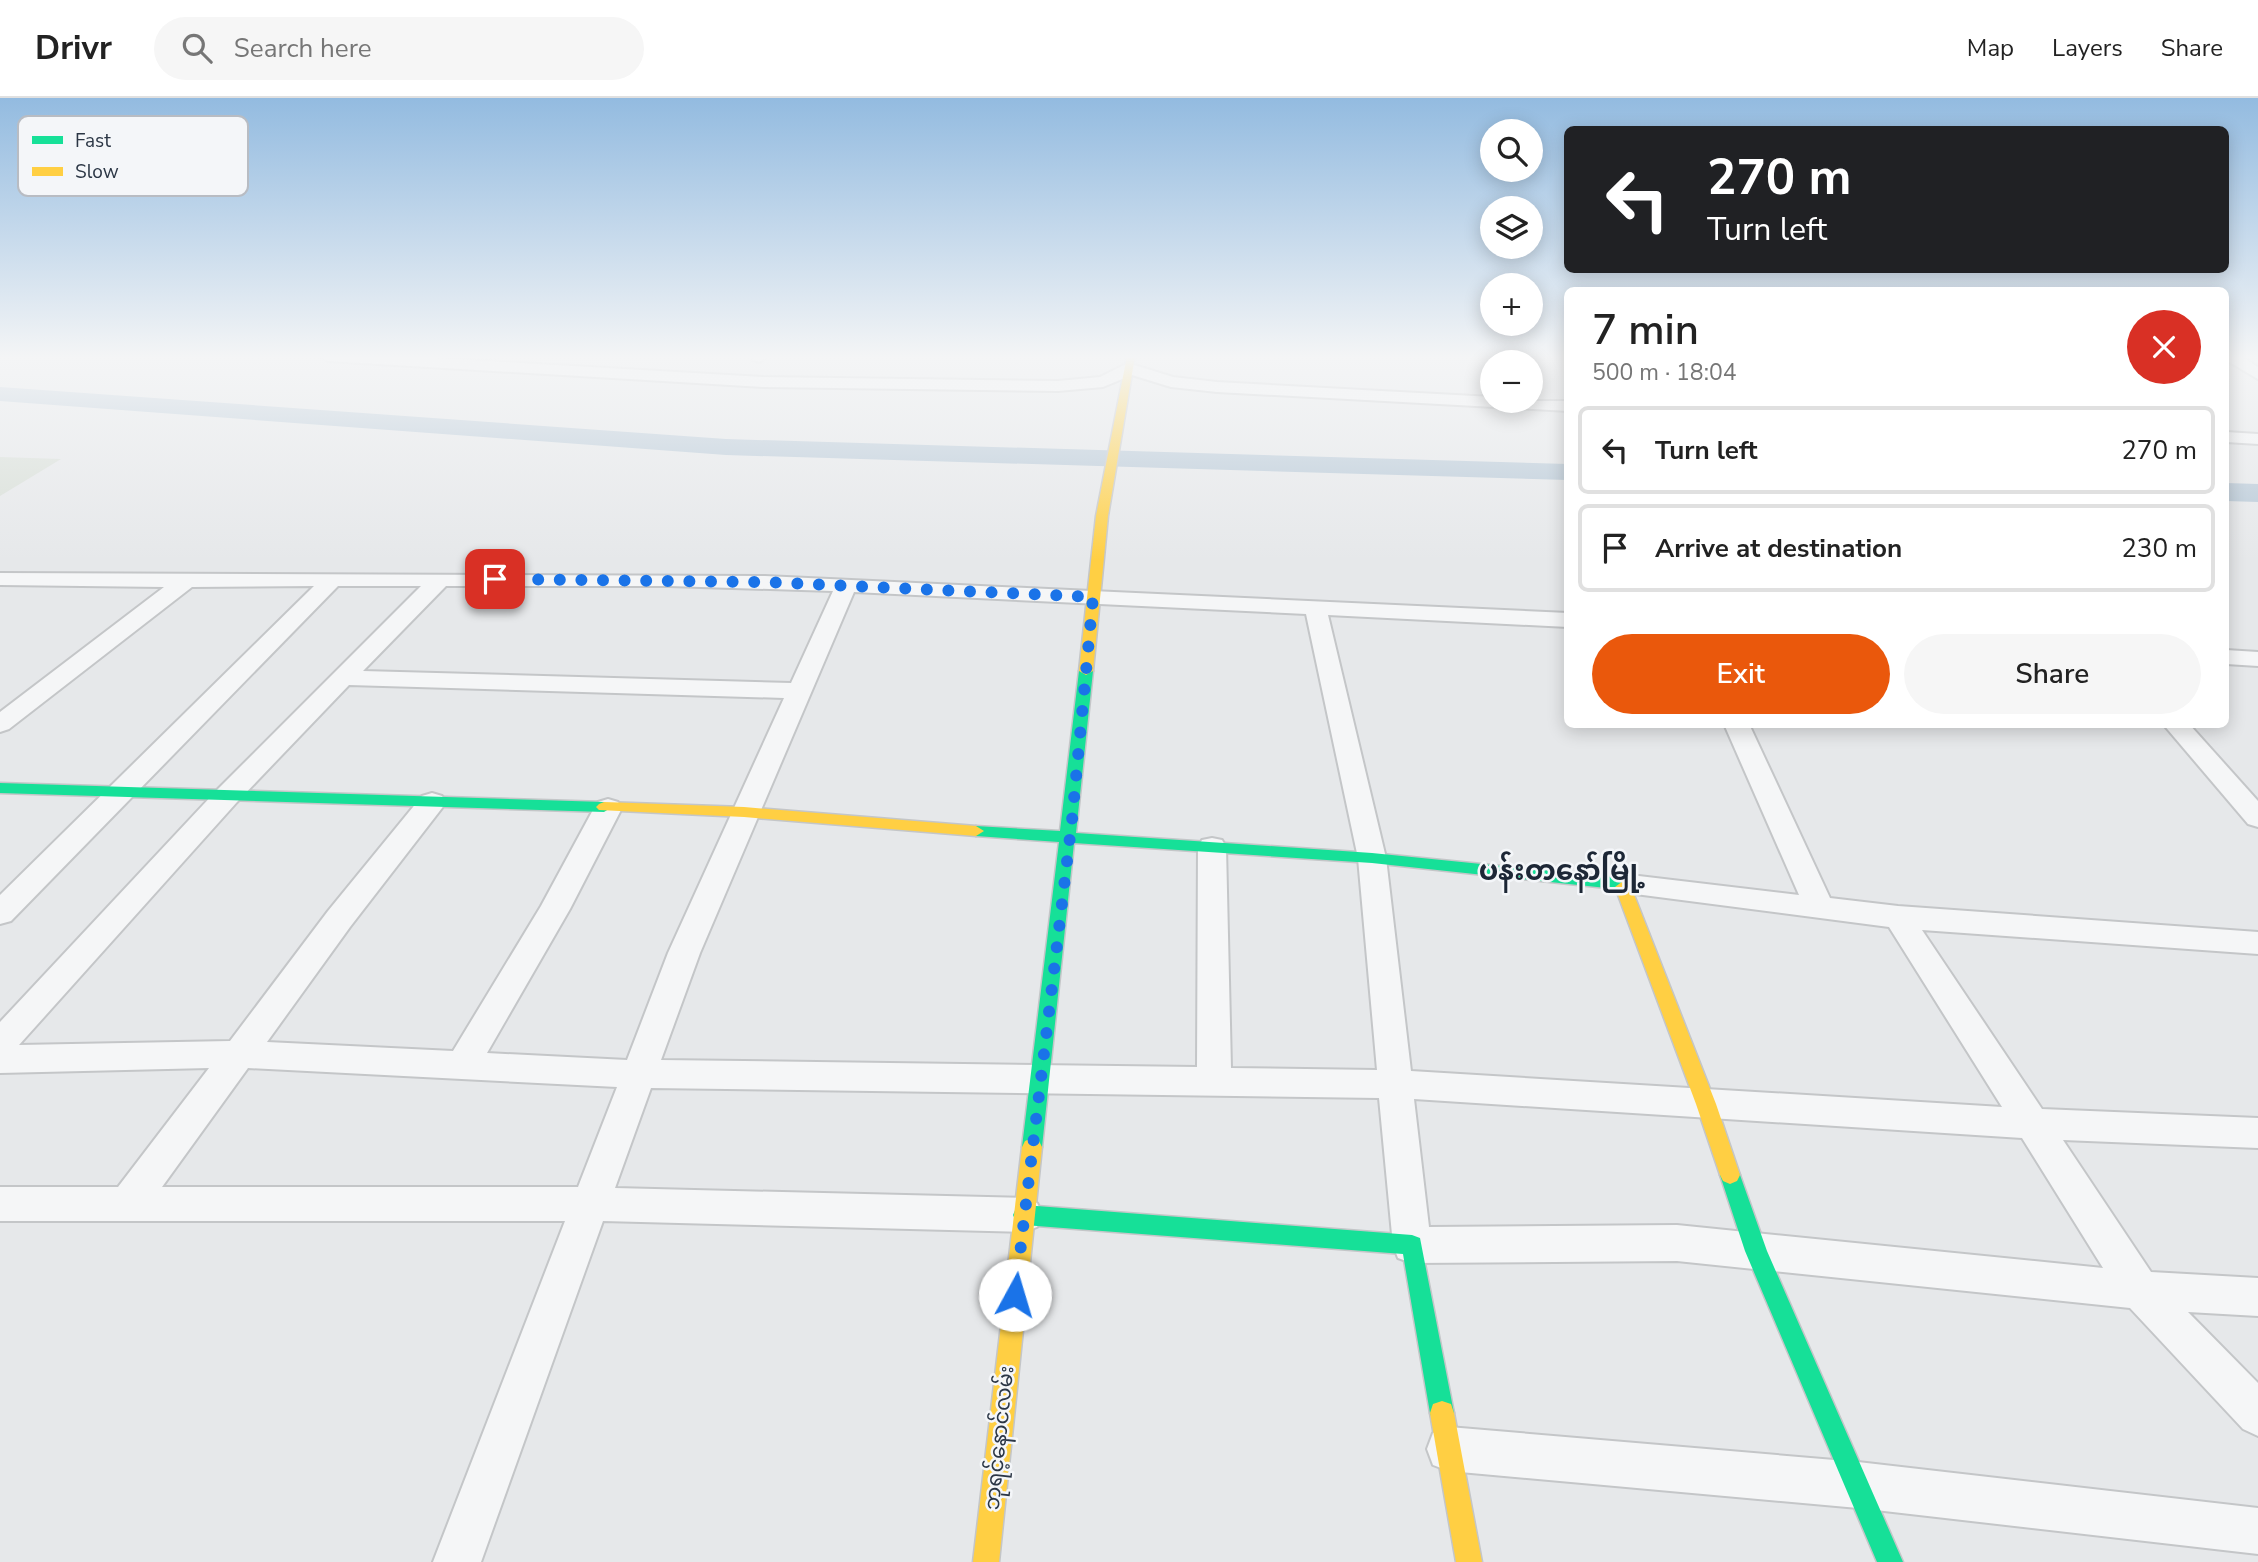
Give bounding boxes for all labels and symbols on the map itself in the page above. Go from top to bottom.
legend [18,116,248,196]
text: Fast [75,128,111,154]
text: Slow [75,159,119,185]
pin [465,549,525,609]
district label: ပန်းတနော်မြို့ [1479,851,1645,893]
position arrow [978,1258,1052,1332]
street label: ဘုရင့်နောင်လမ်း [976,1364,1023,1512]

